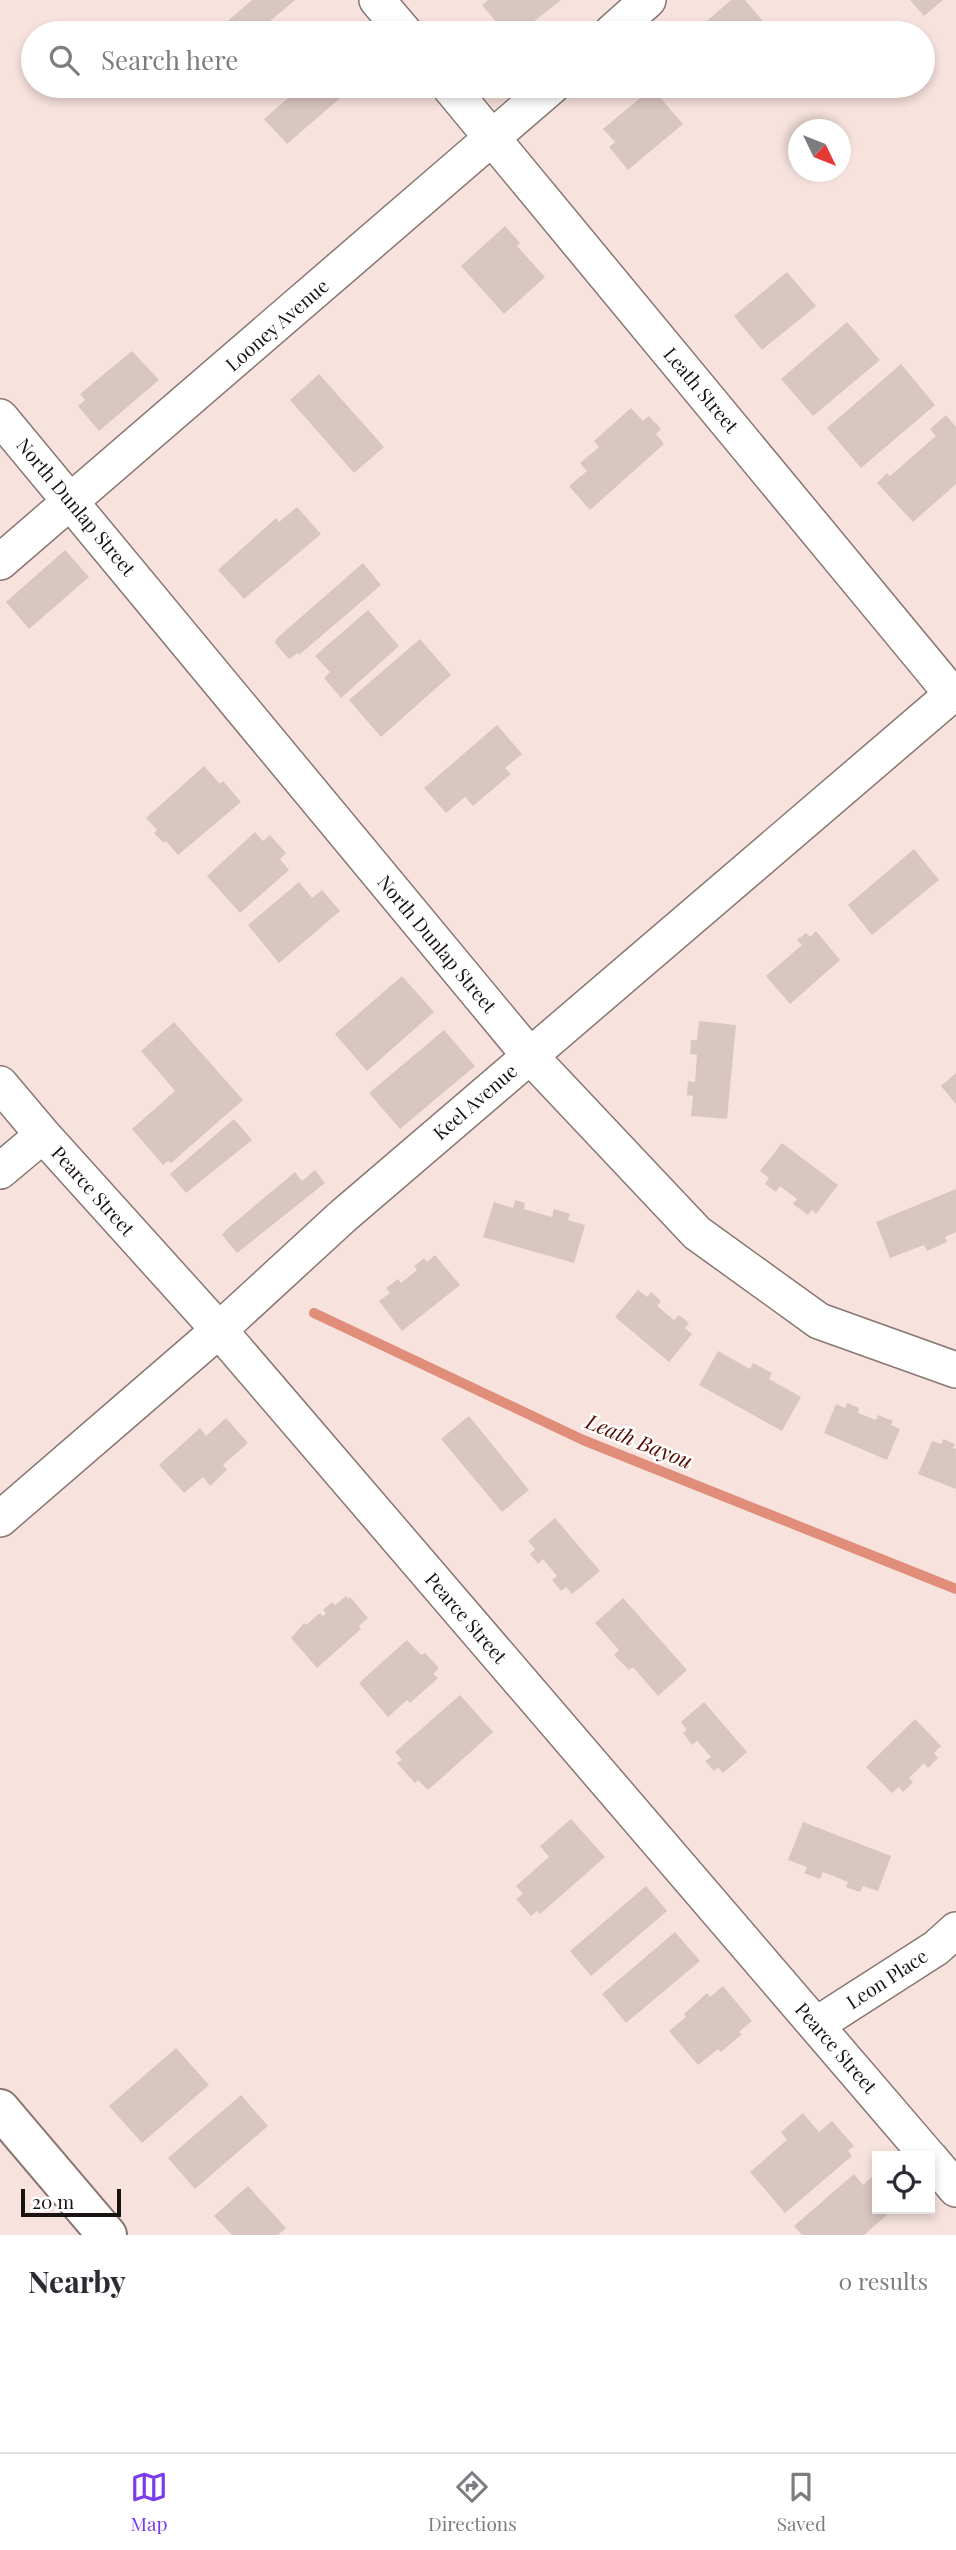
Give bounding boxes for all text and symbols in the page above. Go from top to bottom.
search box [21,21,935,98]
icon: search [45,41,83,79]
text: Search here [101,42,238,77]
north arrow [788,119,851,182]
street label: Looney Avenue [219,272,333,376]
street label: Leath Street [658,341,745,438]
street label: North Dunlap Street [11,432,142,581]
street label: North Dunlap Street [372,869,503,1018]
street label: Keel Avenue [427,1057,522,1145]
street label: Pearce Street [46,1140,141,1241]
water label: Leath Bayou [581,1406,697,1474]
street label: Pearce Street [420,1566,514,1669]
street label: Leon Place [841,1942,932,2014]
street label: Pearce Street [790,1996,884,2099]
map controls [872,2151,935,2214]
button: locate [872,2151,935,2214]
scale bar [21,2186,121,2218]
text: 20 m [32,2188,74,2214]
text: Nearby [28,2261,126,2301]
text: 0 results [838,2265,928,2296]
tab: Map [130,2468,168,2536]
tab: Directions [428,2468,517,2536]
tab: Saved [777,2468,826,2536]

